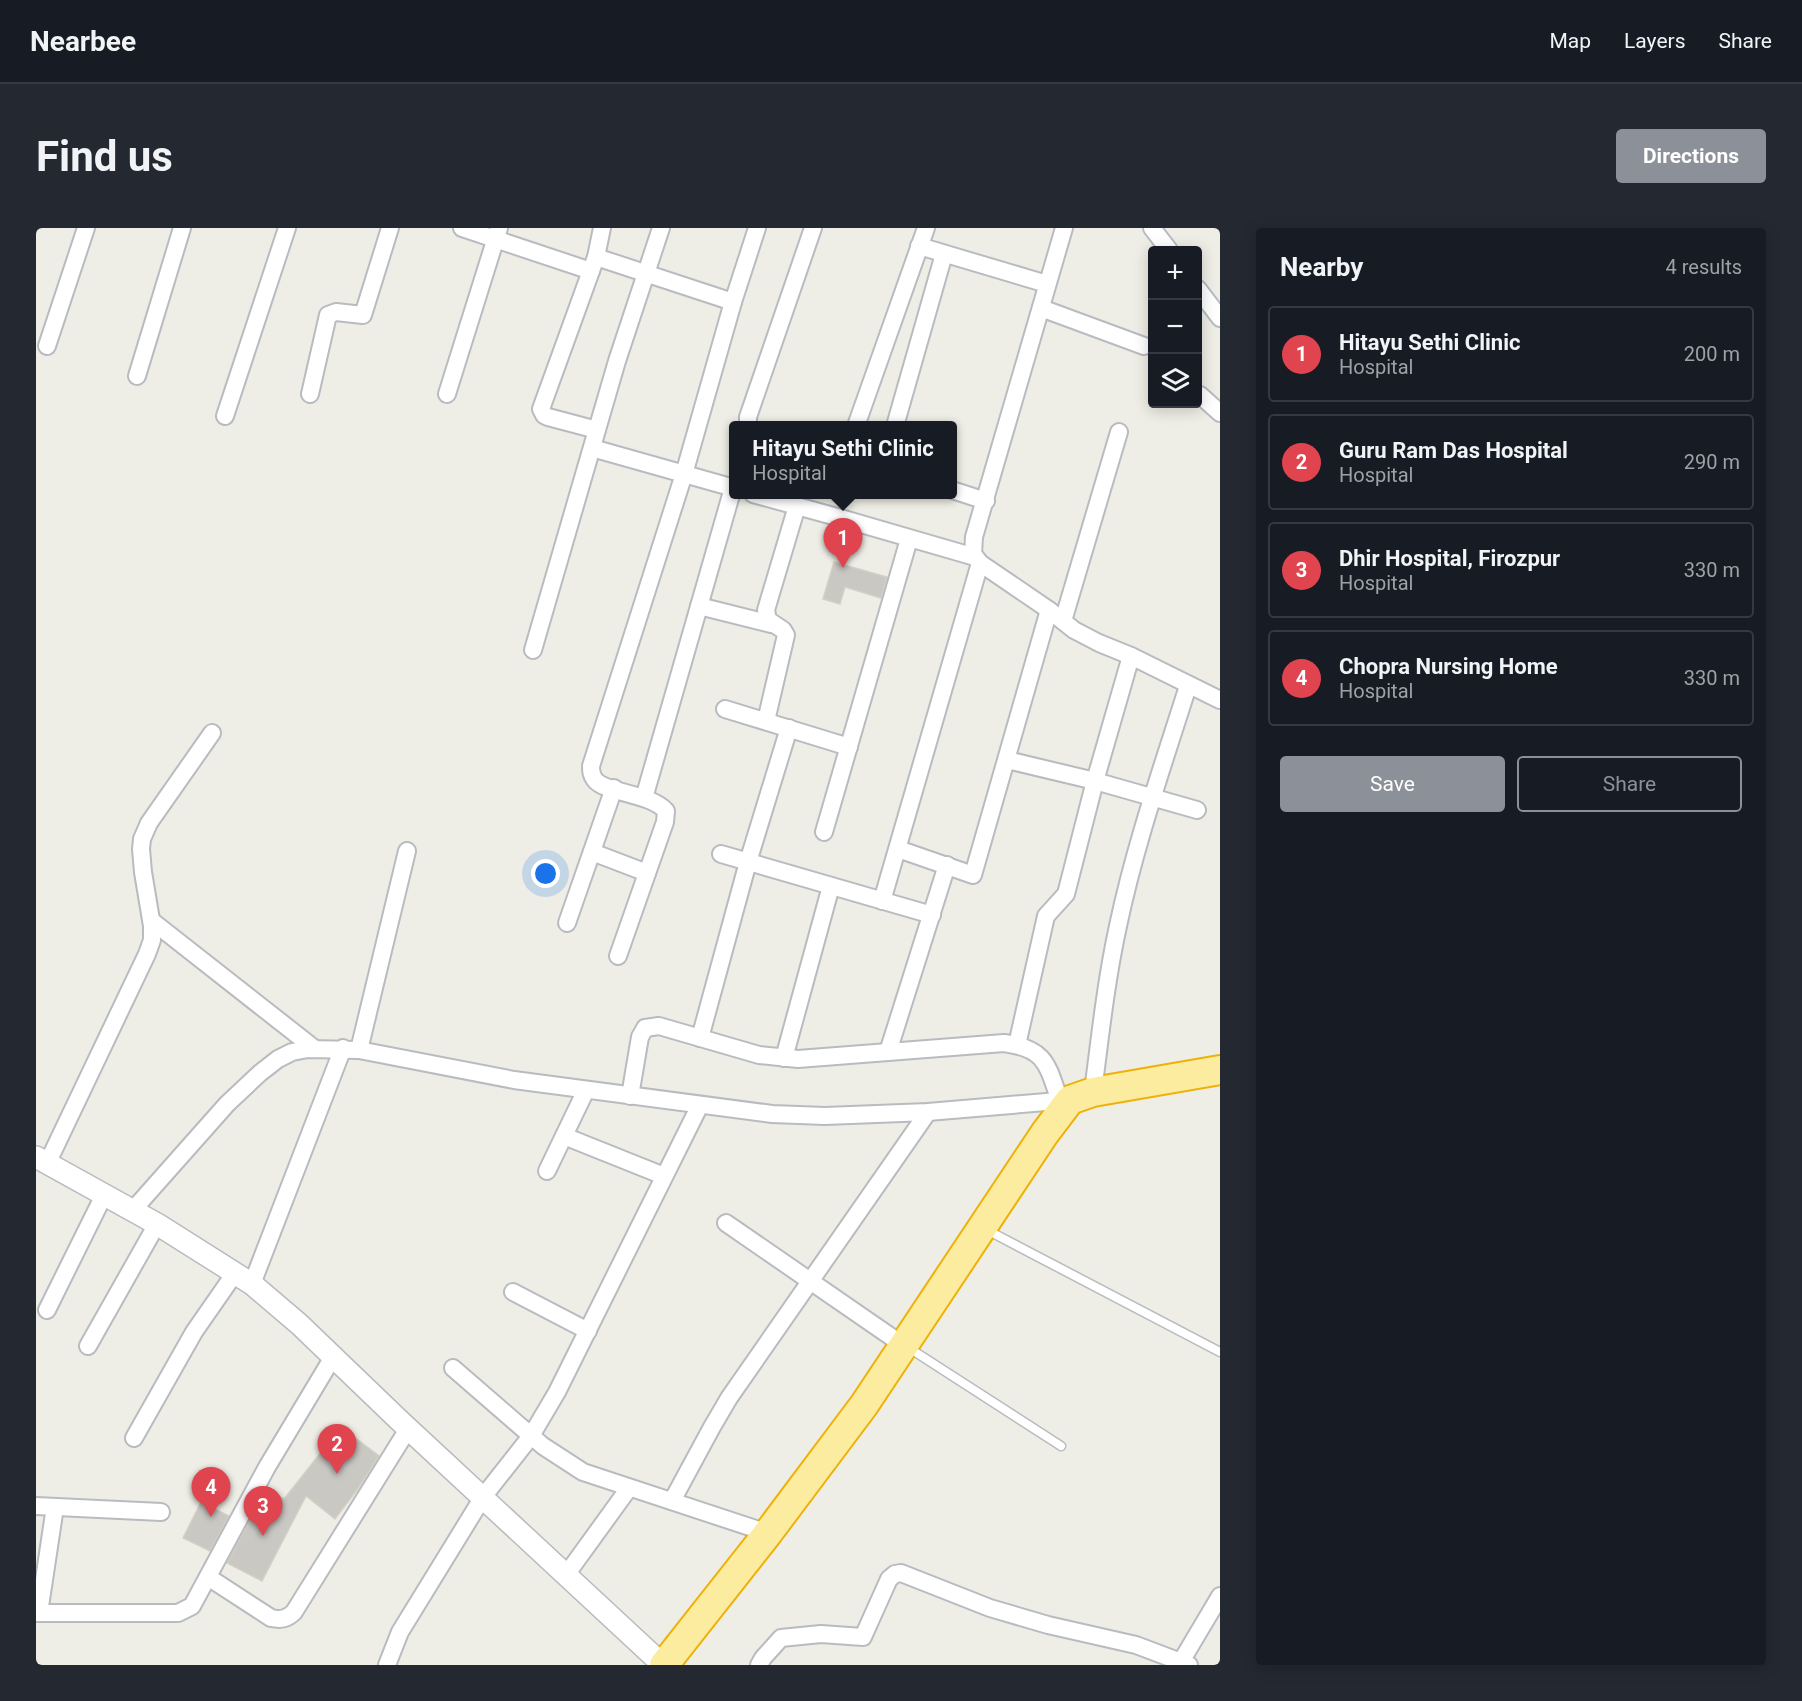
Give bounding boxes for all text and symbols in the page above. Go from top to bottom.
text: Nearbee [30,25,136,58]
text: Map [1549,29,1591,53]
text: Layers [1624,29,1685,53]
text: Share [1718,29,1772,53]
button: Directions [1616,129,1766,183]
text: Find us [36,132,173,181]
map controls [1148,246,1202,408]
button: + [1148,246,1202,300]
text: Nearby [1280,252,1363,282]
text: 4 results [1666,255,1742,279]
button: − [1148,300,1202,354]
text: Hitayu Sethi Clinic [1339,330,1520,355]
text: 1 [1296,342,1307,366]
text: 200 m [1684,342,1740,366]
button: layers [1148,354,1202,408]
text: Hospital [1339,355,1413,379]
popup [729,421,957,499]
text: Hitayu Sethi Clinic [752,436,934,461]
text: Guru Ram Das Hospital [1339,438,1568,463]
text: 2 [1296,450,1307,474]
text: 290 m [1684,450,1740,474]
text: Hospital [752,461,827,485]
text: Hospital [1339,463,1413,487]
pin: 1 [824,518,862,568]
text: Dhir Hospital, Firozpur [1339,546,1560,571]
text: 3 [1296,558,1307,582]
text: 330 m [1684,558,1740,582]
text: Hospital [1339,571,1413,595]
text: Chopra Nursing Home [1339,654,1558,679]
text: 4 [1296,666,1307,690]
text: 330 m [1684,666,1740,690]
text: Hospital [1339,679,1413,703]
button: Save [1280,756,1505,812]
button: Share [1517,756,1742,812]
your location [531,859,560,888]
pin: 2 [318,1424,356,1474]
pin: 4 [192,1468,231,1517]
pin: 3 [244,1486,282,1536]

